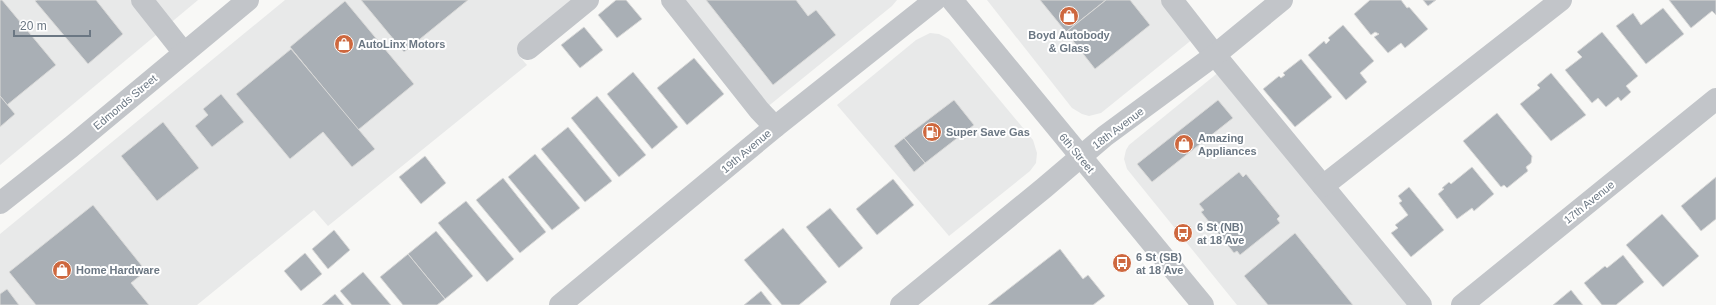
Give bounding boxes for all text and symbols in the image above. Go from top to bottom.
shop icon: Boyd Autobody & Glass [1058,5,1080,27]
scale bar [14,12,90,38]
text: 20 m [20,19,47,33]
place label: Boyd Autobody & Glass [1028,29,1111,54]
shop icon: AutoLinx Motors [333,33,355,55]
place label: AutoLinx Motors [358,38,445,50]
street label: Edmonds Street [91,72,159,132]
street label: 18th Avenue [1090,105,1146,151]
fuel station icon: Super Save Gas [921,121,943,143]
place label: Super Save Gas [946,126,1030,138]
street label: 19th Avenue [719,127,773,175]
street label: 6th Street [1057,131,1097,175]
place label: Amazing Appliances [1198,132,1257,157]
shop icon: Amazing Appliances [1173,133,1195,155]
street label: 17th Avenue [1562,178,1616,226]
place label: 6 St (NB) at 18 Ave [1197,221,1245,246]
bus stop icon: 6 St (NB) at 18 Ave [1172,222,1194,244]
place label: 6 St (SB) at 18 Ave [1136,251,1184,276]
bus stop icon: 6 St (SB) at 18 Ave [1111,252,1133,274]
shop icon: Home Hardware [51,259,73,281]
place label: Home Hardware [76,264,160,276]

